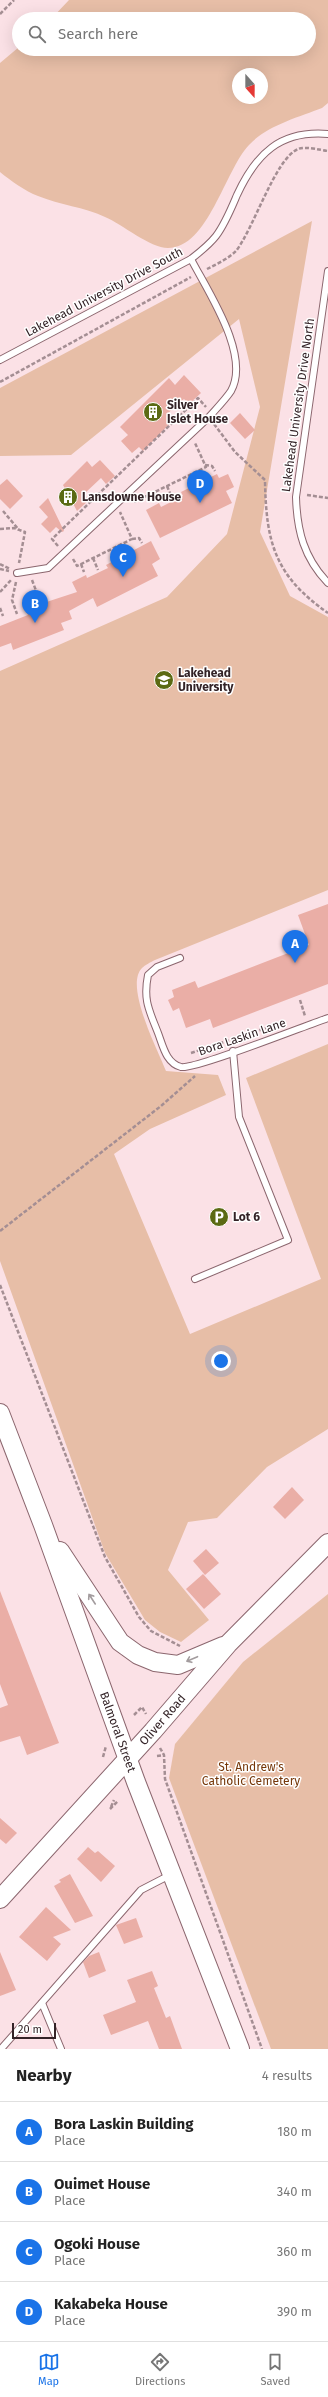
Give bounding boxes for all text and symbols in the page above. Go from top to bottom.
search box [12,12,316,56]
icon: search [26,23,48,45]
text: Search here [58,25,138,43]
north arrow [232,68,268,104]
street label: Lakehead University Drive South [23,244,185,340]
street label: Lakehead University Drive North [279,317,317,493]
place label: Silver Islet House [167,398,229,426]
building icon: Silver Islet House [142,401,164,423]
pin: D [187,470,213,503]
building icon: Lansdowne House [57,486,79,508]
place label: Lansdowne House [82,490,182,504]
pin: C [110,544,136,577]
pin: B [22,590,48,623]
place label: Lakehead University [178,666,234,694]
school or university icon: Lakehead University [153,669,175,691]
pin: A [282,930,308,963]
street label: Bora Laskin Lane [196,1015,288,1059]
parking icon: Lot 6 [208,1206,230,1228]
place label: Lot 6 [233,1210,260,1224]
your location [211,1351,231,1371]
one-way arrow [88,1594,96,1605]
one-way arrow [186,1656,198,1664]
street label: Balmoral Street [97,1690,139,1775]
street label: Oliver Road [137,1691,189,1748]
park label: St. Andrew's Catholic Cemetery [202,1760,300,1788]
scale bar [12,2021,56,2040]
text: 20 m [18,2023,42,2036]
text: Nearby [16,2065,71,2086]
text: 4 results [262,2068,312,2083]
text: Bora Laskin Building [54,2115,193,2133]
text: A [25,2124,33,2139]
text: 180 m [277,2124,312,2139]
text: Place [54,2133,85,2148]
text: Ouimet House [54,2175,150,2193]
text: B [25,2184,33,2199]
text: 340 m [277,2184,312,2199]
text: Place [54,2193,85,2208]
text: Ogoki House [54,2235,140,2253]
text: C [25,2244,33,2259]
text: 360 m [277,2244,312,2259]
text: Place [54,2253,85,2268]
text: Kakabeka House [54,2295,168,2313]
text: D [25,2304,33,2319]
text: 390 m [277,2304,312,2319]
text: Place [54,2313,85,2328]
tab: Map [38,2351,60,2388]
tab: Directions [135,2351,185,2388]
tab: Saved [261,2351,290,2388]

